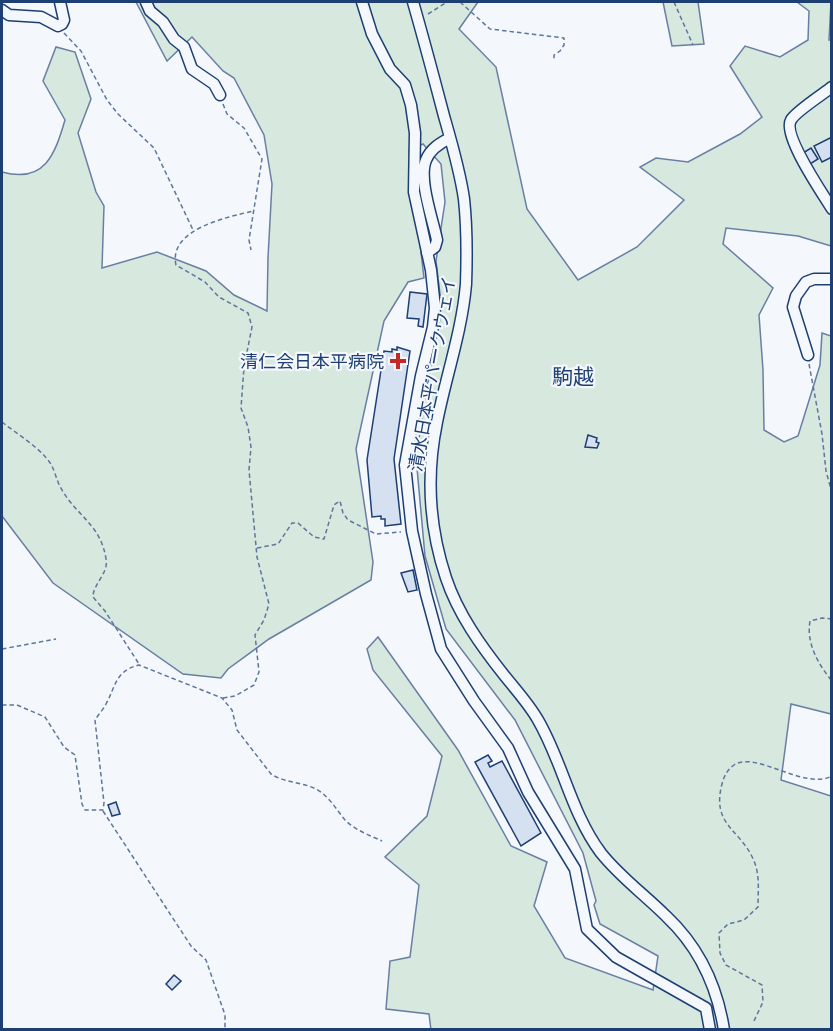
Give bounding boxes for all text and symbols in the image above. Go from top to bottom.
street label: 清水日本平パークウェイ [404,275,460,473]
place label: 清仁会日本平病院 [240,351,384,372]
marker: 清仁会日本平病院 [389,352,407,370]
district label: 駒越 [552,365,594,389]

